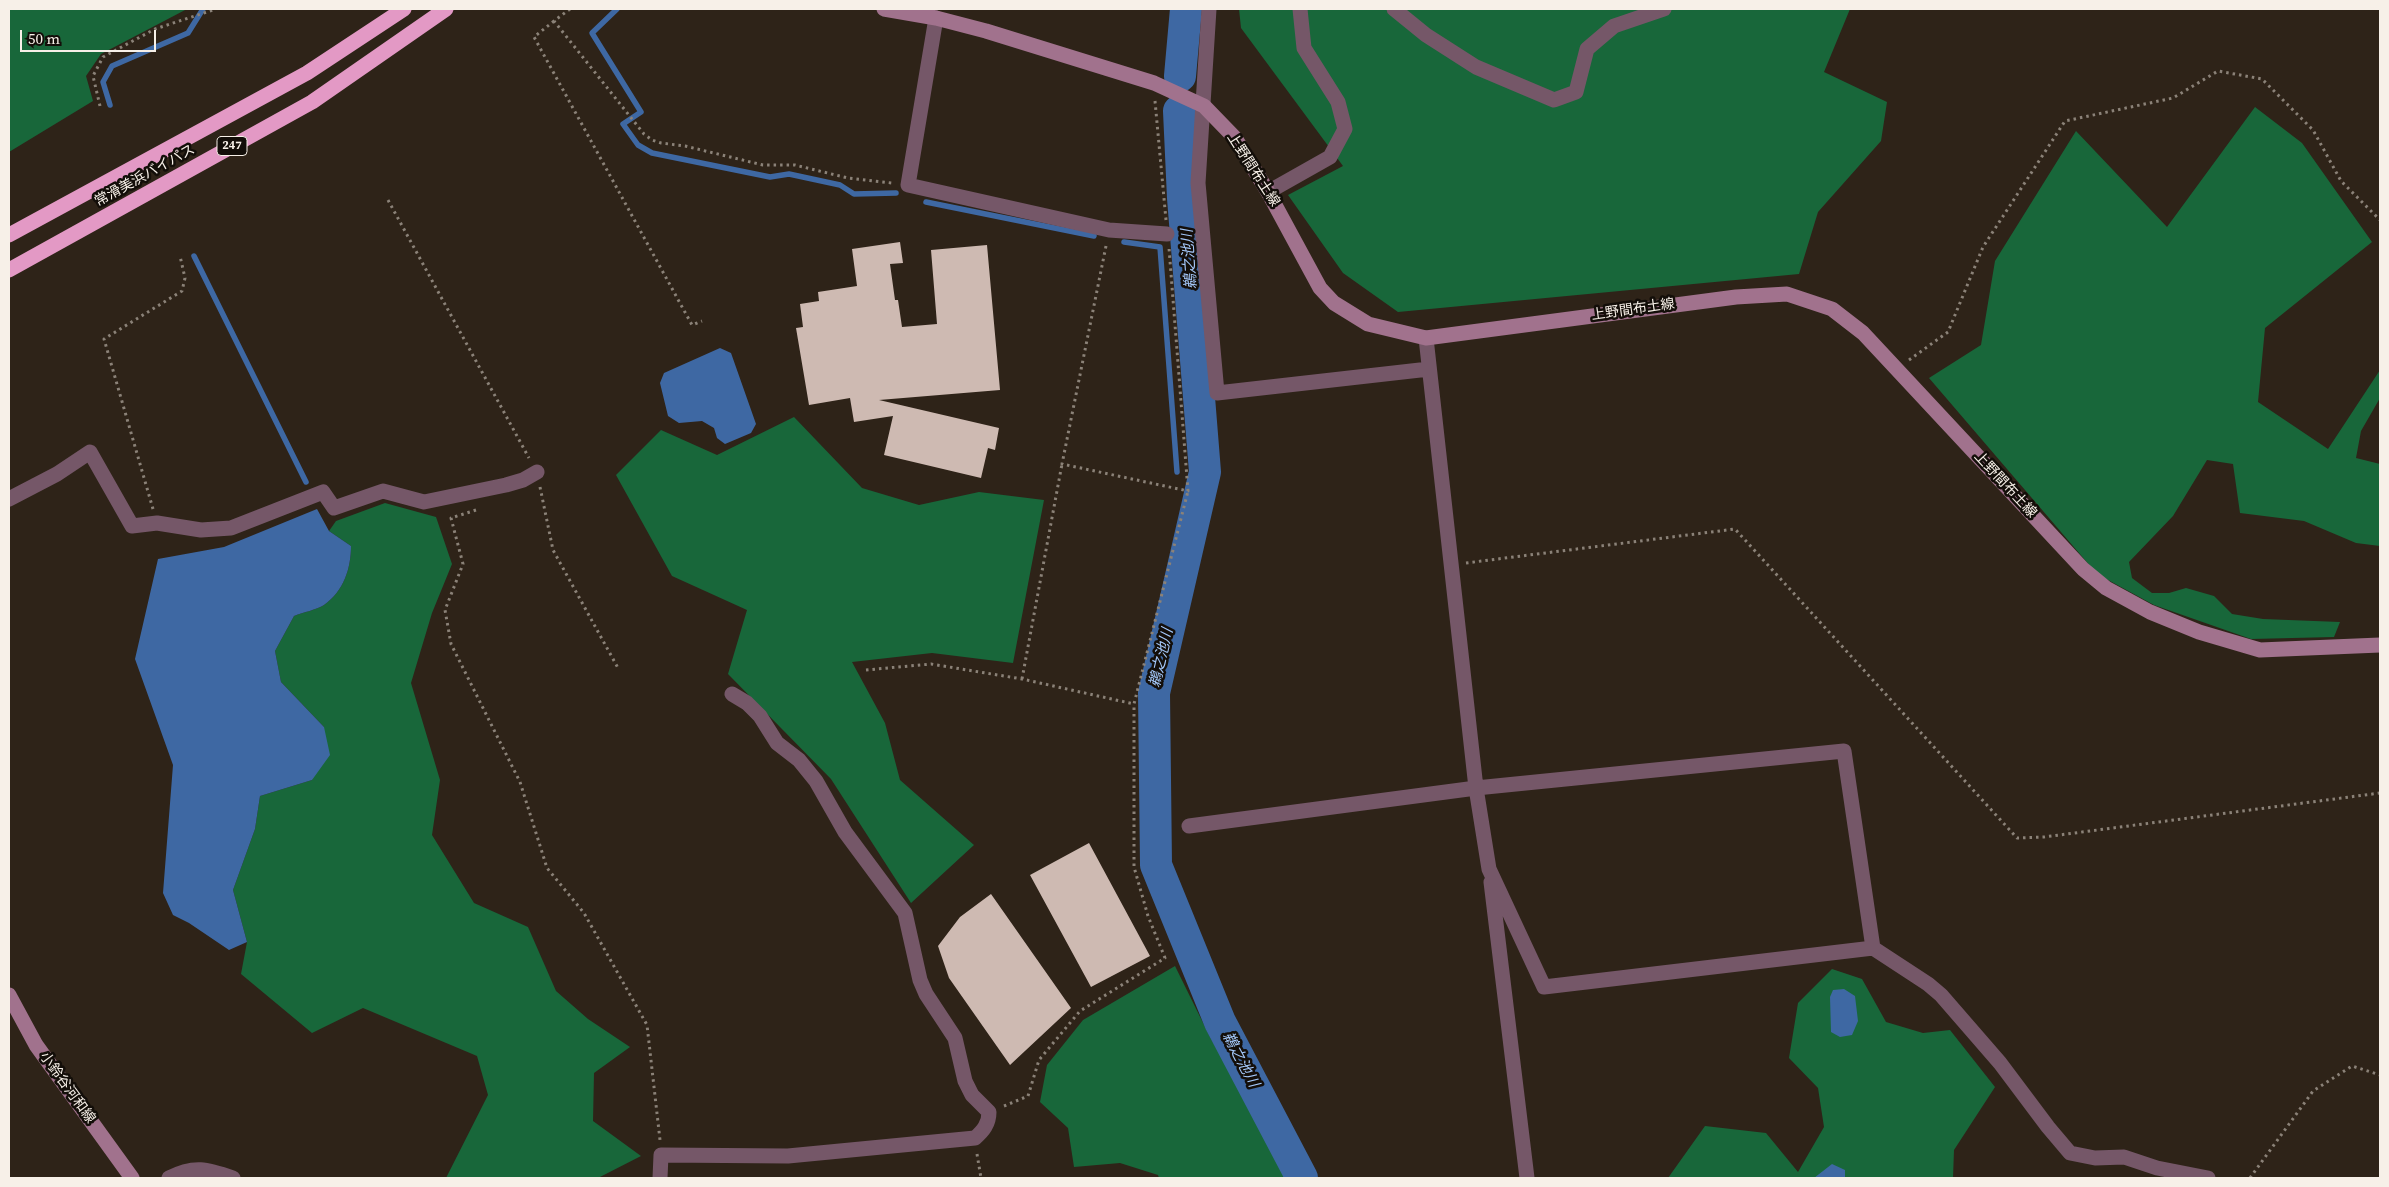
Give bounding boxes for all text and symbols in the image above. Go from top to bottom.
scale bar [22,20,159,52]
text: 50 m [28,28,60,49]
street label: 上野間布土線 [1223,130,1283,210]
road number: 247 [217,136,247,156]
street label: 常滑美浜バイパス [92,142,198,210]
water label: 鵜之池川 [1179,228,1201,290]
street label: 上野間布土線 [1590,296,1676,324]
street label: 上野間布土線 [1970,449,2040,521]
water label: 鵜之池川 [1146,627,1178,689]
water label: 鵜之池川 [1218,1029,1262,1091]
street label: 小鈴谷河和線 [36,1049,98,1127]

